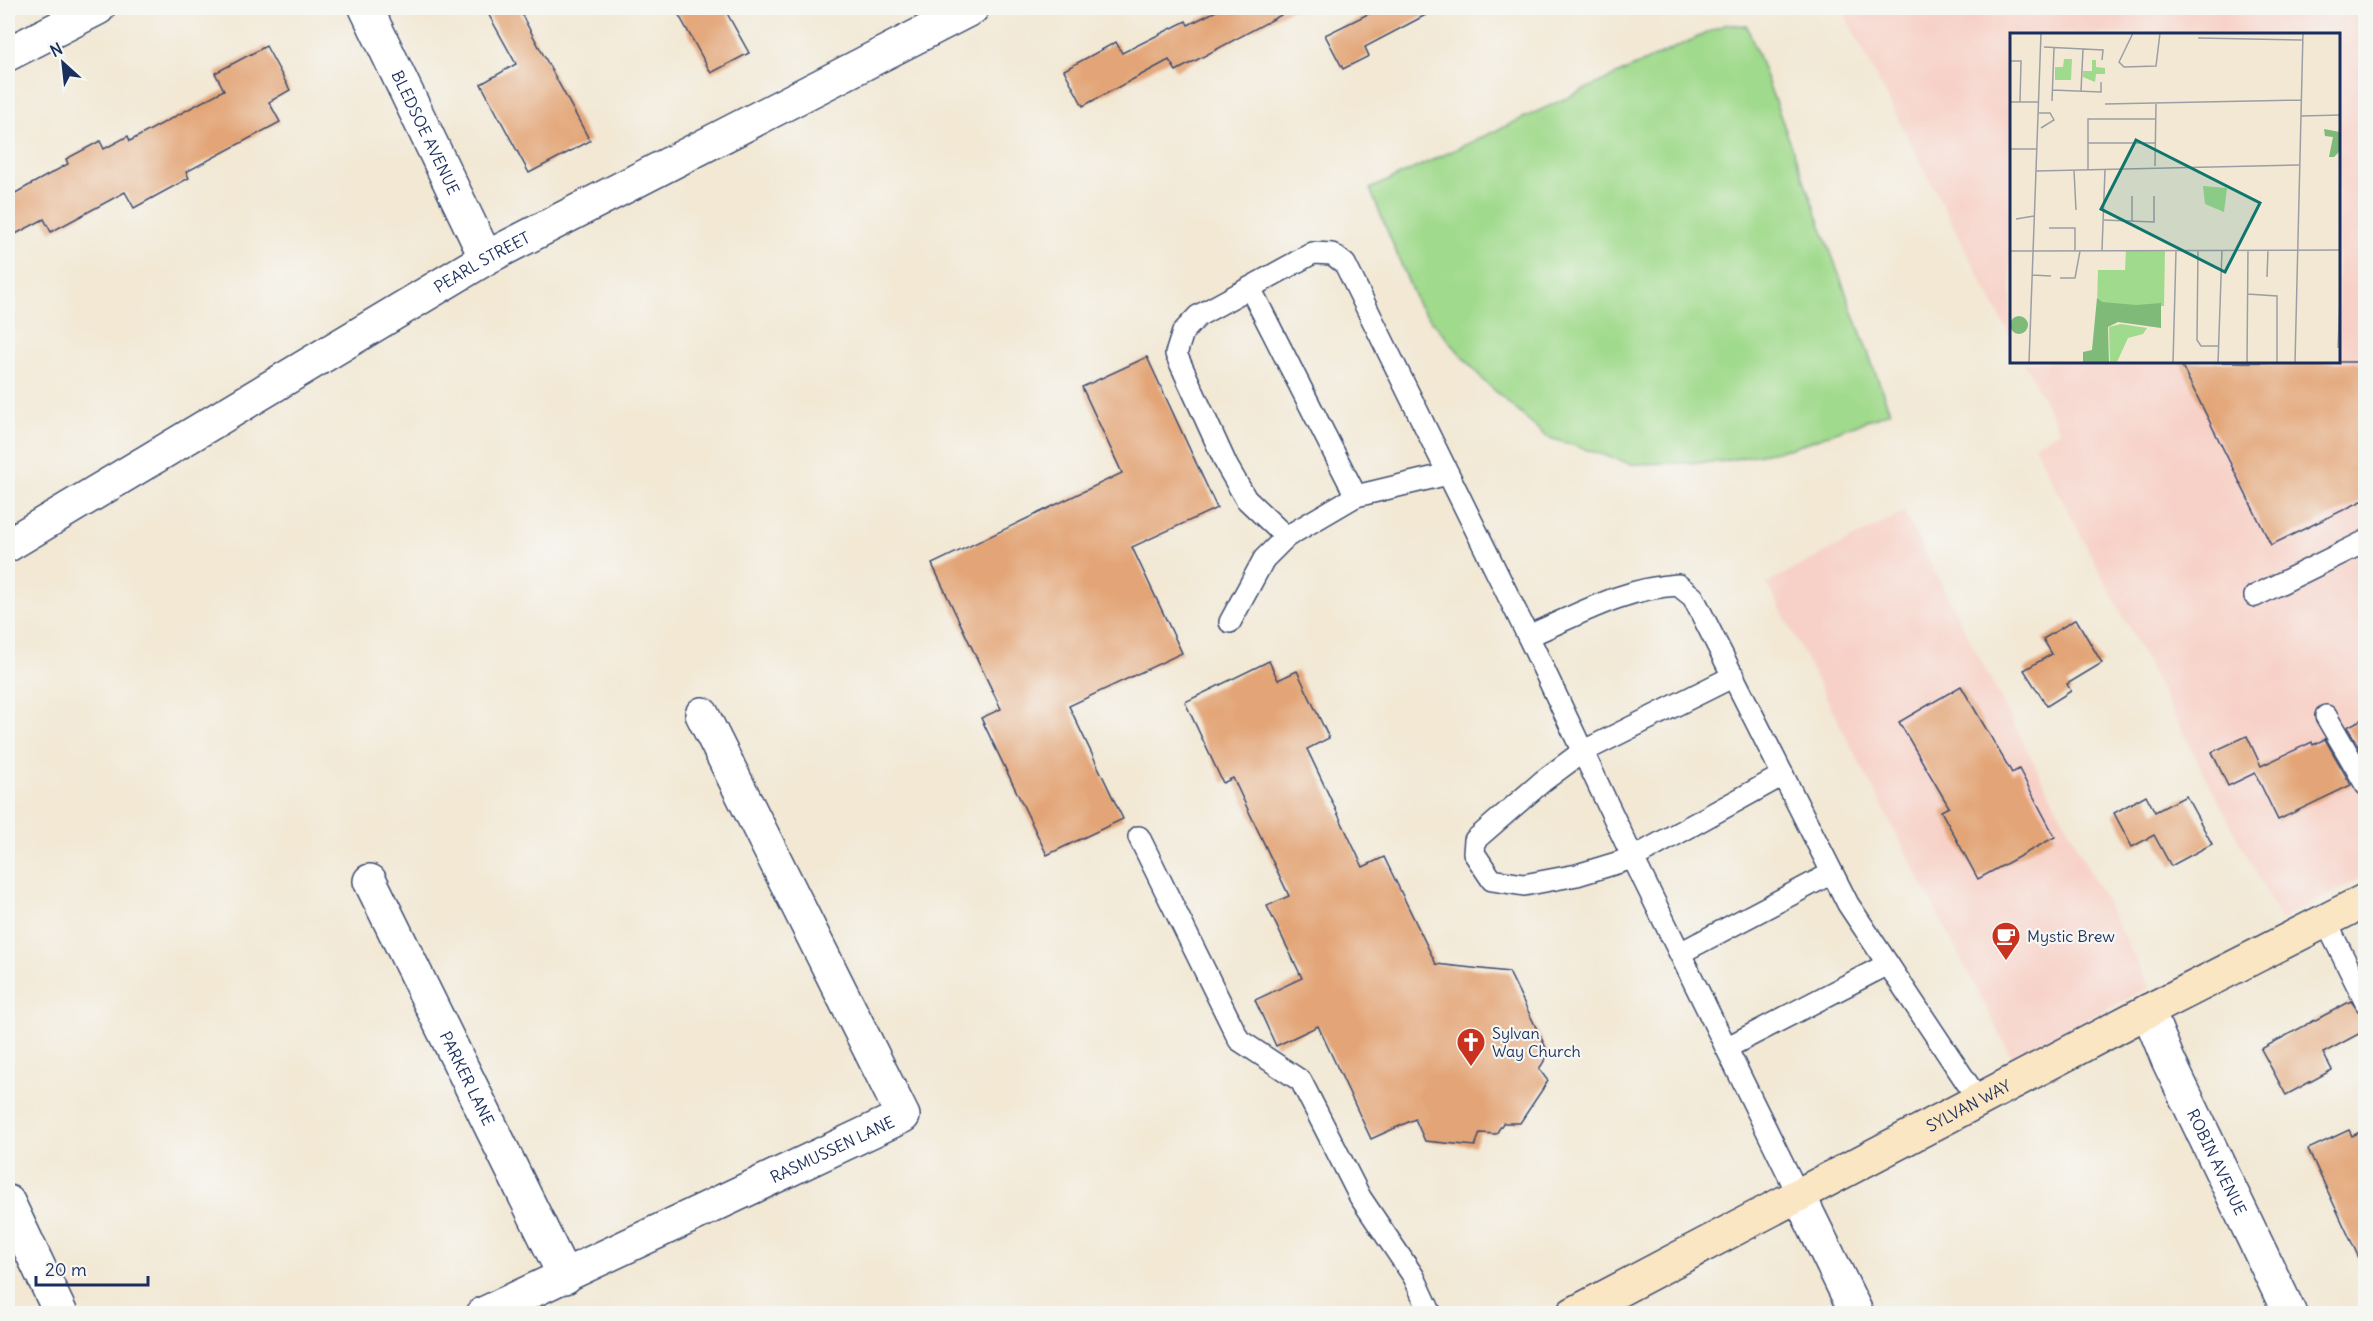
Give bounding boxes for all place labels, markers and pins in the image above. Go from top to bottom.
cafe icon: Mystic Brew [1990,920,2022,962]
place label: Mystic Brew [2027,926,2115,946]
place label: Sylvan Way Church [1492,1023,1581,1061]
church icon: Sylvan Way Church [1455,1026,1487,1068]

